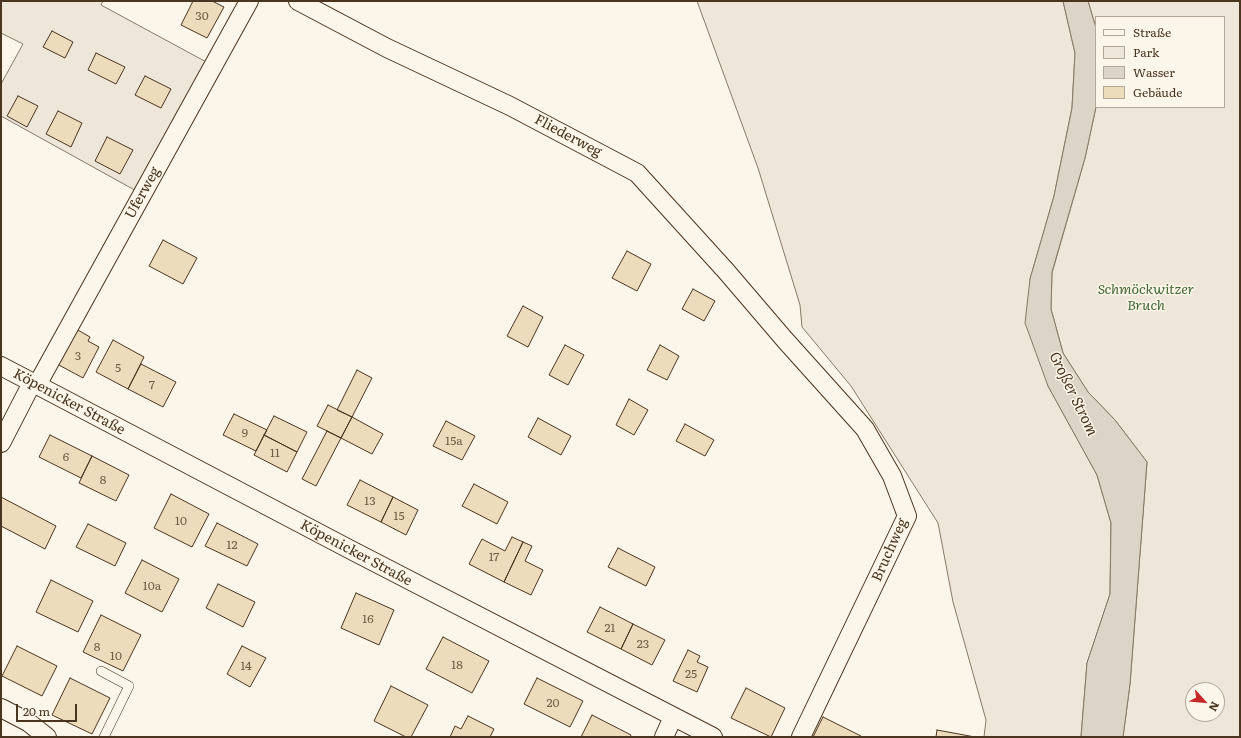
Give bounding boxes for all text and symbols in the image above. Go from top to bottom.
house number: 30 [195,9,209,23]
legend [1095,16,1225,108]
text: Straße [1133,23,1171,41]
text: Park [1133,43,1159,61]
text: Wasser [1133,63,1175,81]
text: Gebäude [1133,83,1182,101]
street label: Fliederweg [531,111,605,161]
street label: Uferweg [122,164,164,222]
park label: Schmöckwitzer Bruch [1098,282,1194,314]
house number: 3 [75,349,81,363]
water label: Großer Strom [1045,349,1101,439]
house number: 5 [115,361,121,375]
street label: Köpenicker Straße [10,365,128,439]
house number: 7 [149,378,155,392]
house number: 9 [242,426,248,440]
house number: 15a [445,434,463,448]
house number: 11 [270,446,280,460]
house number: 6 [63,450,69,464]
house number: 8 [100,473,106,487]
house number: 13 [364,494,376,508]
house number: 15 [394,509,404,523]
house number: 10 [175,514,187,528]
street label: Köpenicker Straße [297,516,415,590]
street label: Bruchweg [869,516,911,584]
house number: 12 [227,538,237,552]
house number: 17 [489,550,499,564]
house number: 10a [143,579,161,593]
house number: 16 [362,612,374,626]
house number: 21 [605,621,615,635]
house number: 23 [637,637,649,651]
house number: 8 [94,640,100,654]
house number: 10 [110,649,122,663]
house number: 18 [451,658,463,672]
house number: 14 [240,659,252,673]
house number: 25 [685,667,697,681]
north arrow [1185,682,1225,722]
scale bar [18,696,79,722]
house number: 20 [546,696,560,710]
text: N [1206,699,1224,715]
text: 20 m [23,702,50,720]

